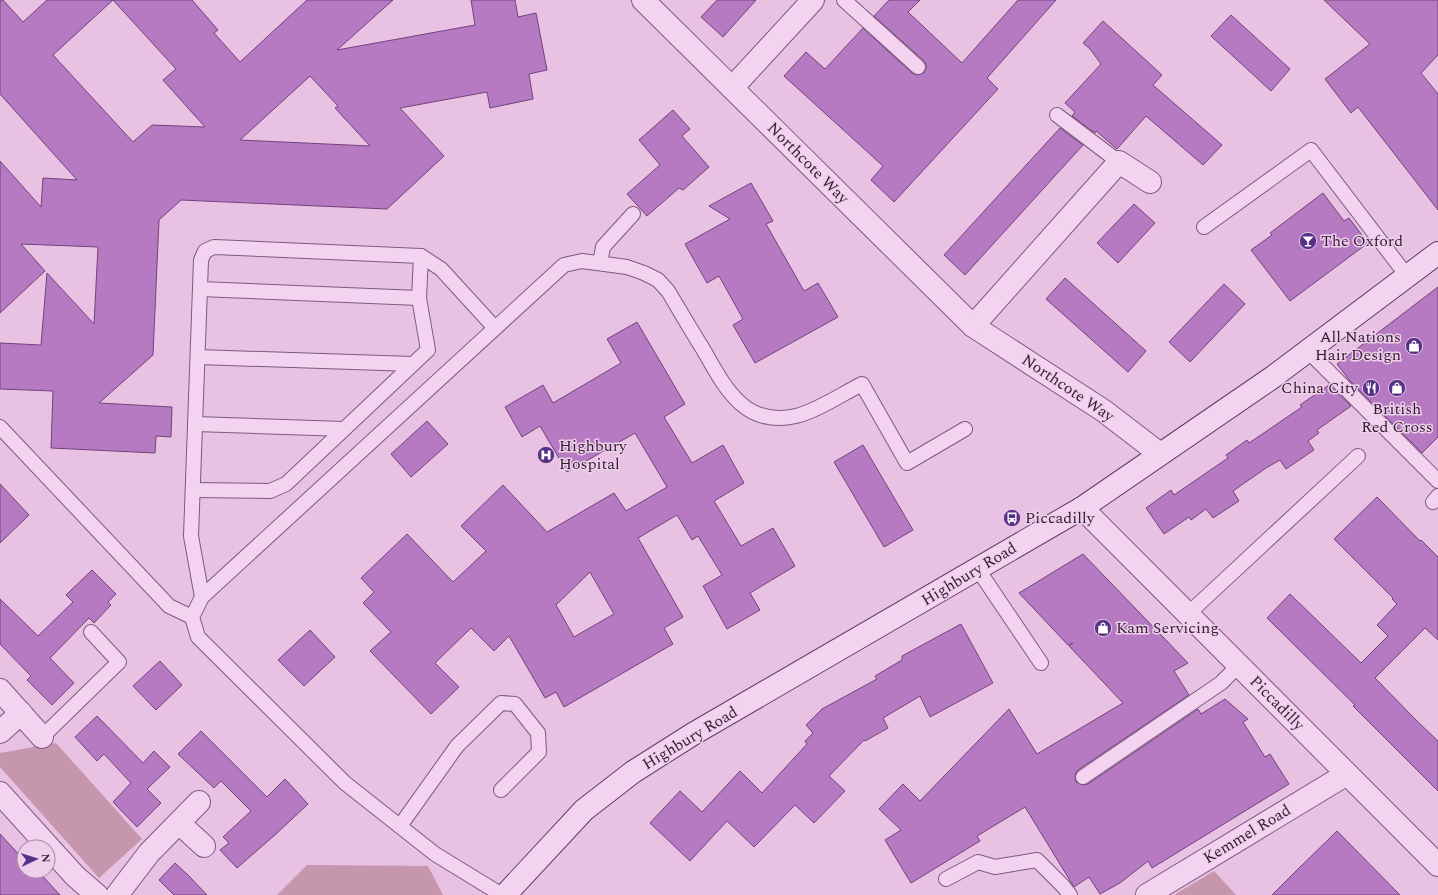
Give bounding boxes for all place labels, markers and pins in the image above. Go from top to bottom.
place label: The Oxford [1321,229,1403,253]
bar icon: The Oxford [1298,231,1318,251]
place label: All Nations Hair Design [1315,325,1401,367]
shop icon: All Nations Hair Design [1404,336,1424,356]
place label: China City [1281,376,1359,400]
restaurant icon: China City [1361,378,1381,398]
shop icon: British Red Cross [1387,378,1407,398]
place label: British Red Cross [1361,397,1433,439]
place label: Highbury Hospital [559,434,628,476]
hospital icon: Highbury Hospital [536,445,556,465]
place label: Piccadilly [1025,506,1096,530]
bus stop icon: Piccadilly [1002,508,1022,528]
place label: Kam Servicing [1116,616,1219,640]
shop icon: Kam Servicing [1093,618,1113,638]

